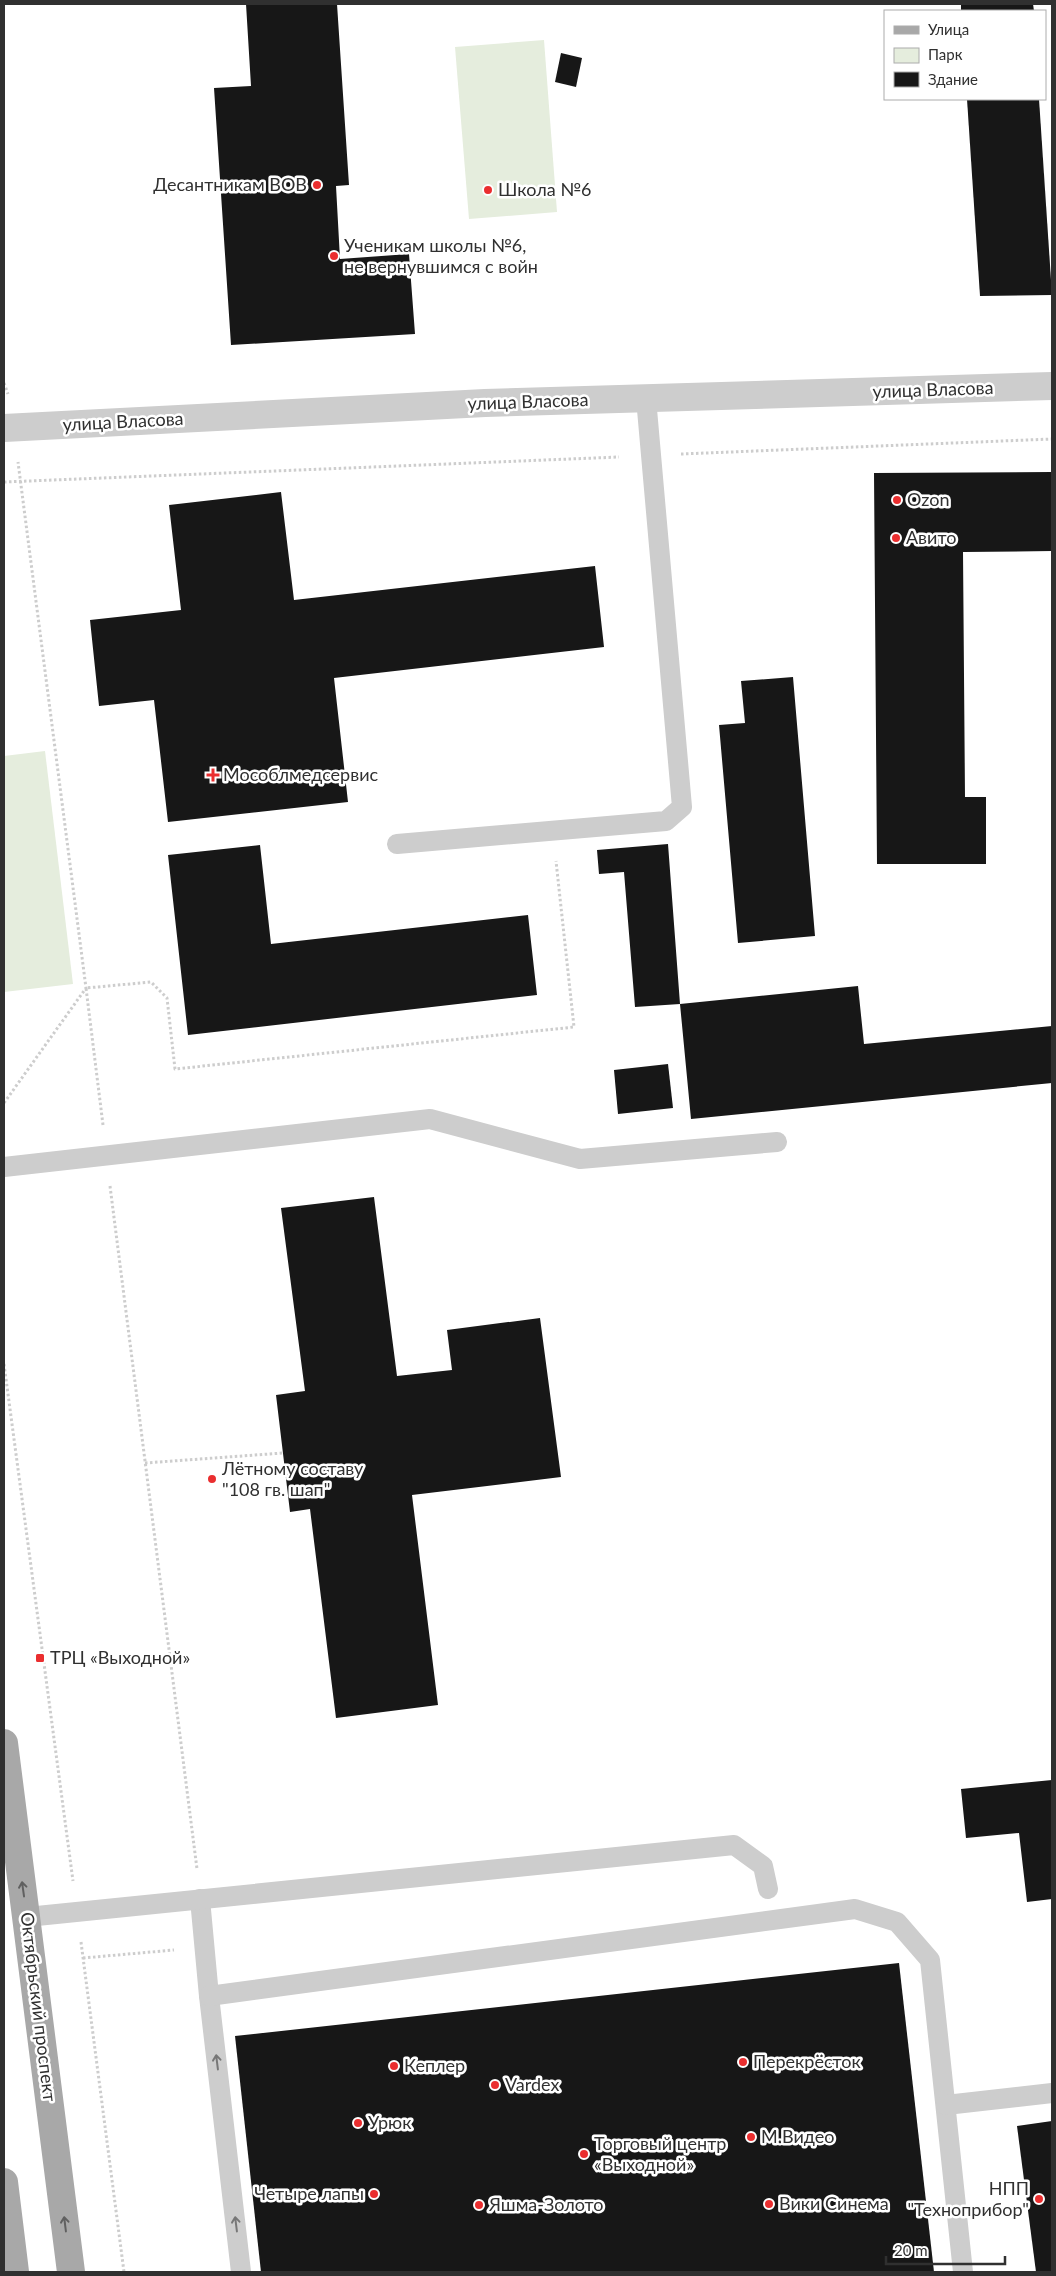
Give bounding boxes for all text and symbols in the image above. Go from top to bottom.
legend [884,10,1046,100]
text: Улица [928,20,969,38]
text: Парк [928,45,963,63]
text: Здание [928,70,978,88]
place label: Десантникам ВОВ [153,173,307,195]
place label: Школа №6 [498,178,592,200]
marker: Десантникам ВОВ [311,179,323,191]
marker: Школа №6 [482,184,494,196]
place label: Ученикам школы №6, не вернувшимся с войн [344,234,538,277]
marker: Ученикам школы №6, не вернувшимся с войн [328,250,340,262]
street label: улица Власова [872,376,994,402]
street label: улица Власова [467,388,589,414]
street label: улица Власова [62,407,184,435]
place label: Ozon [907,488,949,510]
marker: Ozon [891,494,903,506]
place label: Авито [906,526,956,548]
marker: Авито [890,532,902,544]
place label: Мособлмедсервис [223,763,378,785]
marker: Мособлмедсервис [207,769,219,781]
place label: Лётному составу "108 гв. шап" [221,1457,364,1500]
marker: Лётному составу "108 гв. шап" [206,1473,218,1485]
place label: ТРЦ «Выходной» [50,1646,190,1668]
marker: ТРЦ «Выходной» [34,1652,46,1664]
one-way arrow [18,1881,28,1897]
street label: Октябрьский проспект [16,1911,62,2103]
place label: Перекрёсток [753,2050,861,2072]
place label: Кеплер [404,2054,465,2076]
one-way arrow [212,2055,222,2071]
marker: Перекрёсток [737,2056,749,2068]
marker: Кеплер [388,2060,400,2072]
place label: Vardex [505,2073,559,2095]
marker: Vardex [489,2079,501,2091]
place label: Урюк [368,2111,412,2133]
marker: Урюк [352,2117,364,2129]
place label: М.Видео [761,2125,834,2147]
marker: М.Видео [745,2131,757,2143]
place label: Торговый центр «Выходной» [594,2132,726,2175]
marker: Торговый центр «Выходной» [578,2148,590,2160]
place label: НПП "Техноприбор" [907,2177,1029,2220]
place label: Четыре лапы [254,2182,364,2204]
marker: Четыре лапы [368,2188,380,2200]
place label: Вики Синема [779,2192,889,2214]
place label: Яшма-Золото [488,2193,603,2215]
marker: НПП "Техноприбор" [1033,2193,1045,2205]
marker: Вики Синема [763,2198,775,2210]
marker: Яшма-Золото [473,2199,485,2211]
one-way arrow [60,2216,70,2232]
one-way arrow [231,2216,241,2232]
scale bar [886,2234,1005,2266]
text: 20 m [894,2241,928,2259]

